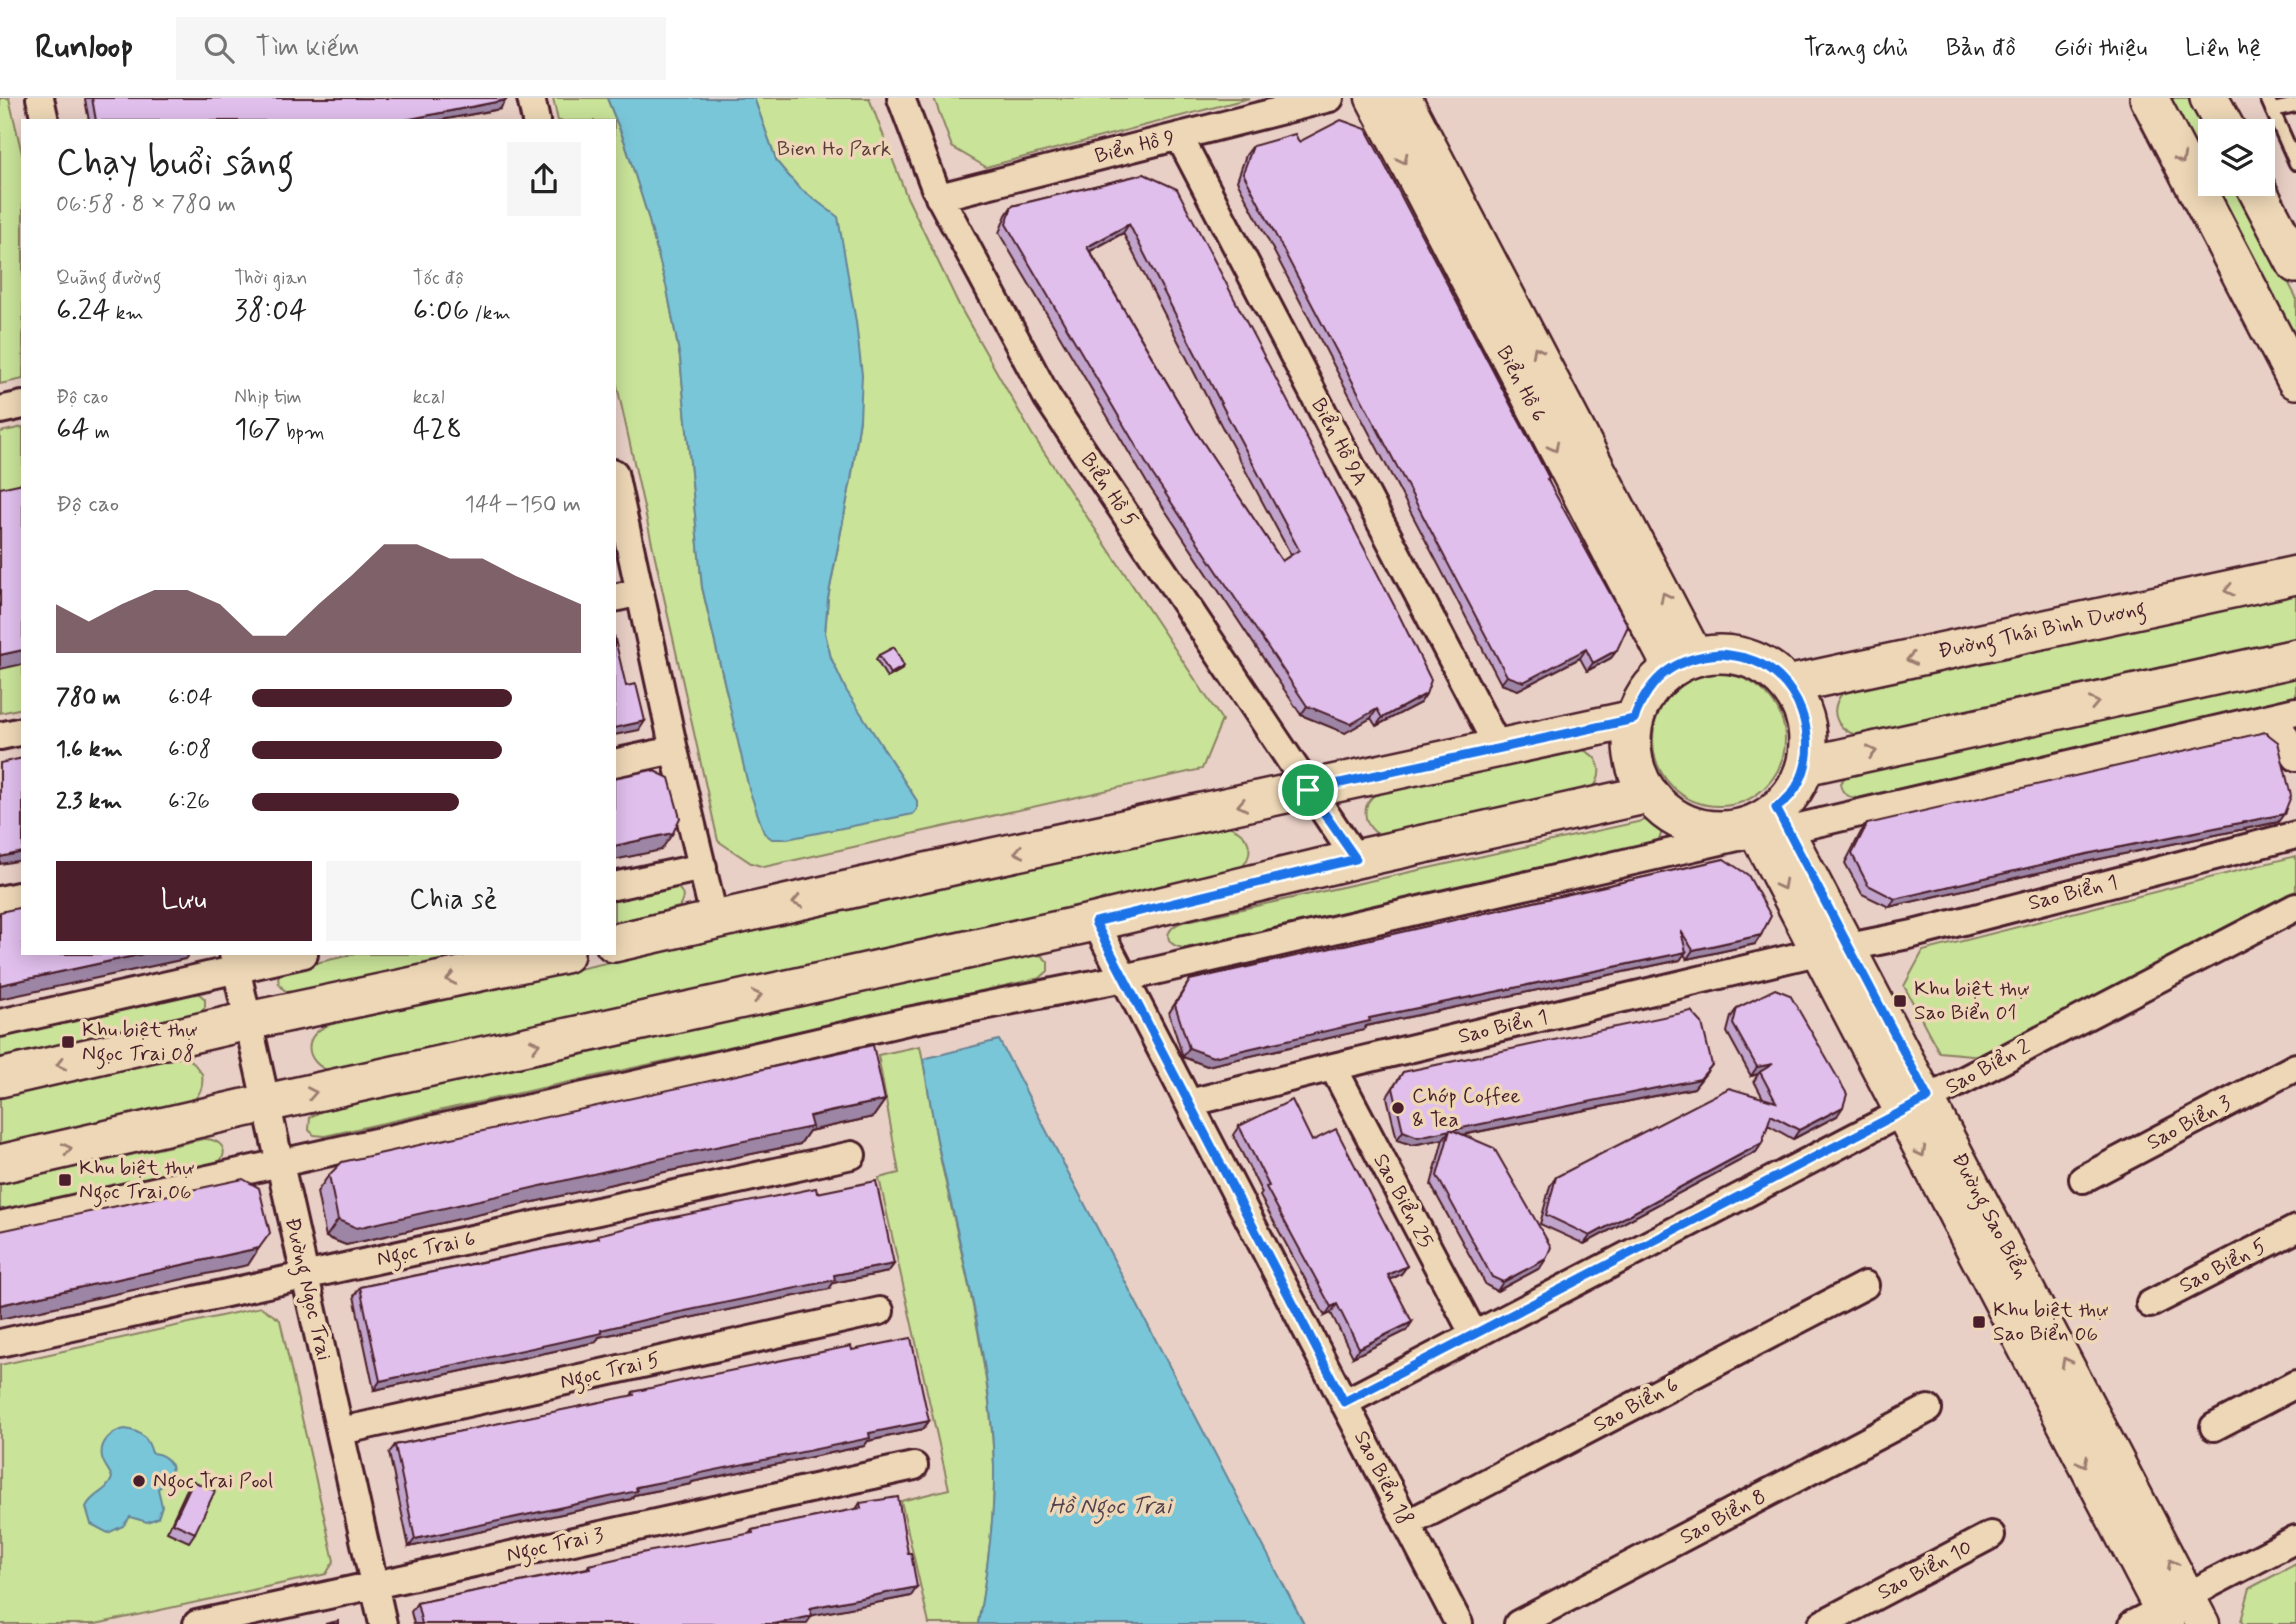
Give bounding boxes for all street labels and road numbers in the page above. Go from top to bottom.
street label: Biển Hồ 9 [1092,124,1178,170]
street label: Biển Hồ 6 [1489,341,1553,427]
street label: Biển Hồ 9A [1304,393,1374,491]
street label: Biển Hồ 5 [1074,447,1144,533]
street label: Đường Thái Bình Dương [1936,594,2149,668]
street label: Sao Biển 1 [2025,868,2121,918]
street label: Sao Biển 1 [1455,1003,1551,1051]
street label: Sao Biển 2 [1941,1033,2035,1101]
street label: Sao Biển 3 [2142,1089,2236,1157]
street label: Đường Sao Biển [1943,1148,2035,1285]
street label: Sao Biển 25 [1366,1149,1440,1253]
street label: Đường Ngọc Trai [276,1215,338,1364]
street label: Ngọc Trai 6 [374,1225,478,1275]
street label: Sao Biển 5 [2175,1232,2271,1300]
street label: Ngọc Trai 5 [557,1346,663,1398]
street label: Sao Biển 6 [1589,1371,1683,1439]
street label: Sao Biển 18 [1347,1426,1419,1530]
street label: Sao Biển 8 [1675,1483,1771,1551]
street label: Ngọc Trai 3 [504,1521,607,1571]
street label: Sao Biển 10 [1873,1533,1977,1607]

